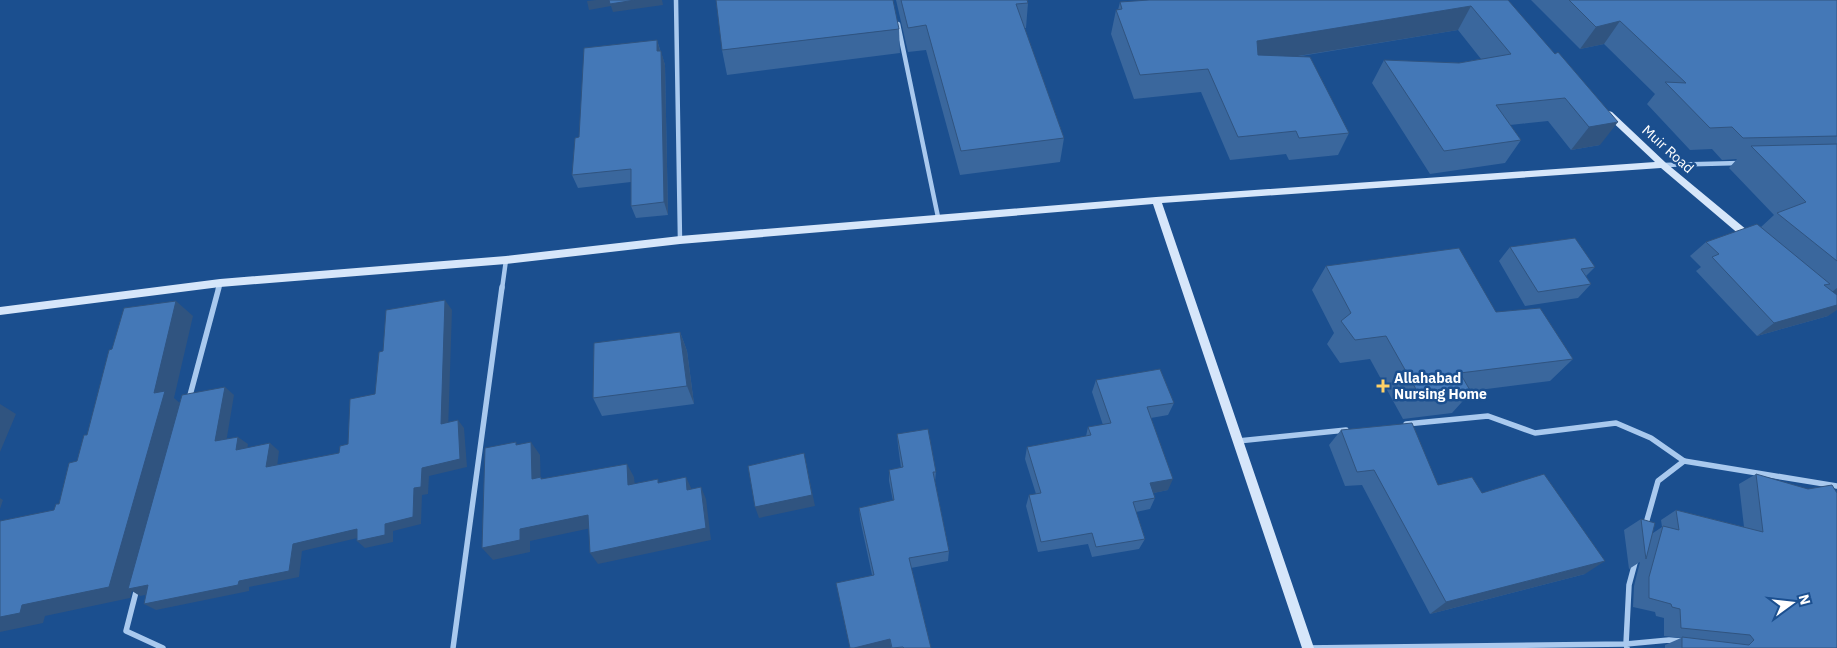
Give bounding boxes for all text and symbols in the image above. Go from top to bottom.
street label: Muir Road [1638,121,1698,177]
place label: Allahabad Nursing Home [1394,369,1487,403]
marker: Allahabad Nursing Home [1376,379,1390,393]
north arrow [1767,578,1817,628]
text: N [1795,592,1815,607]

